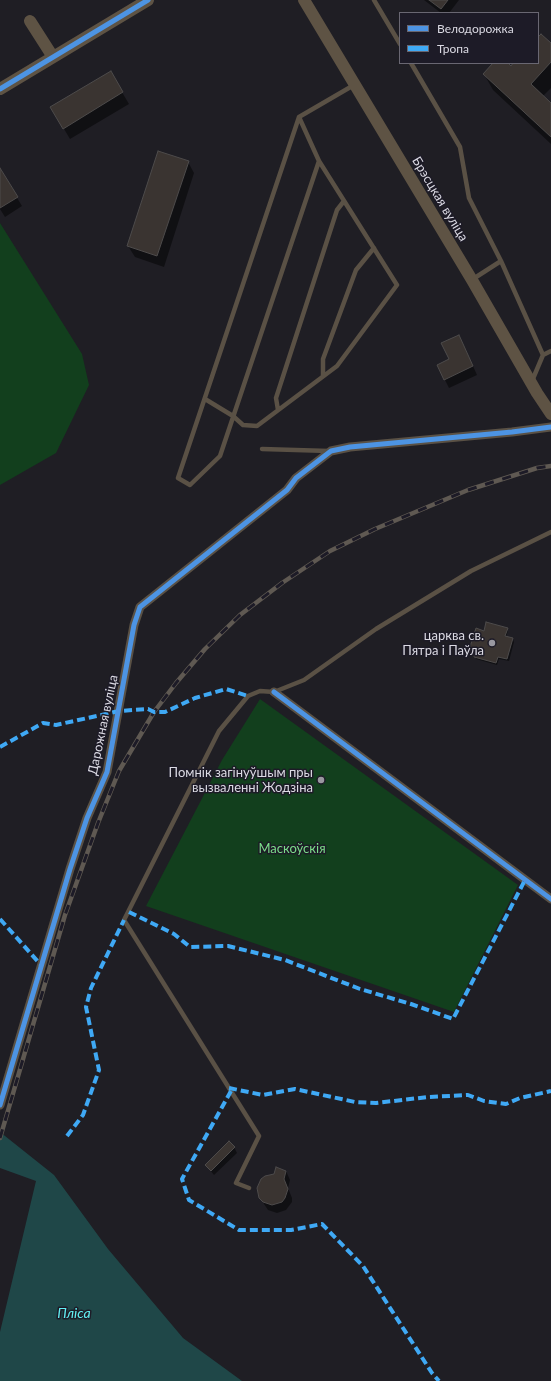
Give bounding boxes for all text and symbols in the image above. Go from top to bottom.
legend [399,12,539,64]
text: Велодорожка [437,21,514,36]
text: Тропа [437,41,469,56]
street label: Брэсцкая вуліца [409,154,471,244]
place label: царква св. Пятра і Паўла [402,628,484,659]
marker: царква св. Пятра і Паўла [487,638,497,648]
street label: Дарожная вуліца [85,673,121,777]
place label: Помнік загінуўшым пры вызваленні Жодзіна [169,765,313,796]
marker: Помнік загінуўшым пры вызваленні Жодзіна [316,775,326,785]
park label: Маскоўскія [258,841,326,857]
water label: Пліса [57,1305,91,1321]

